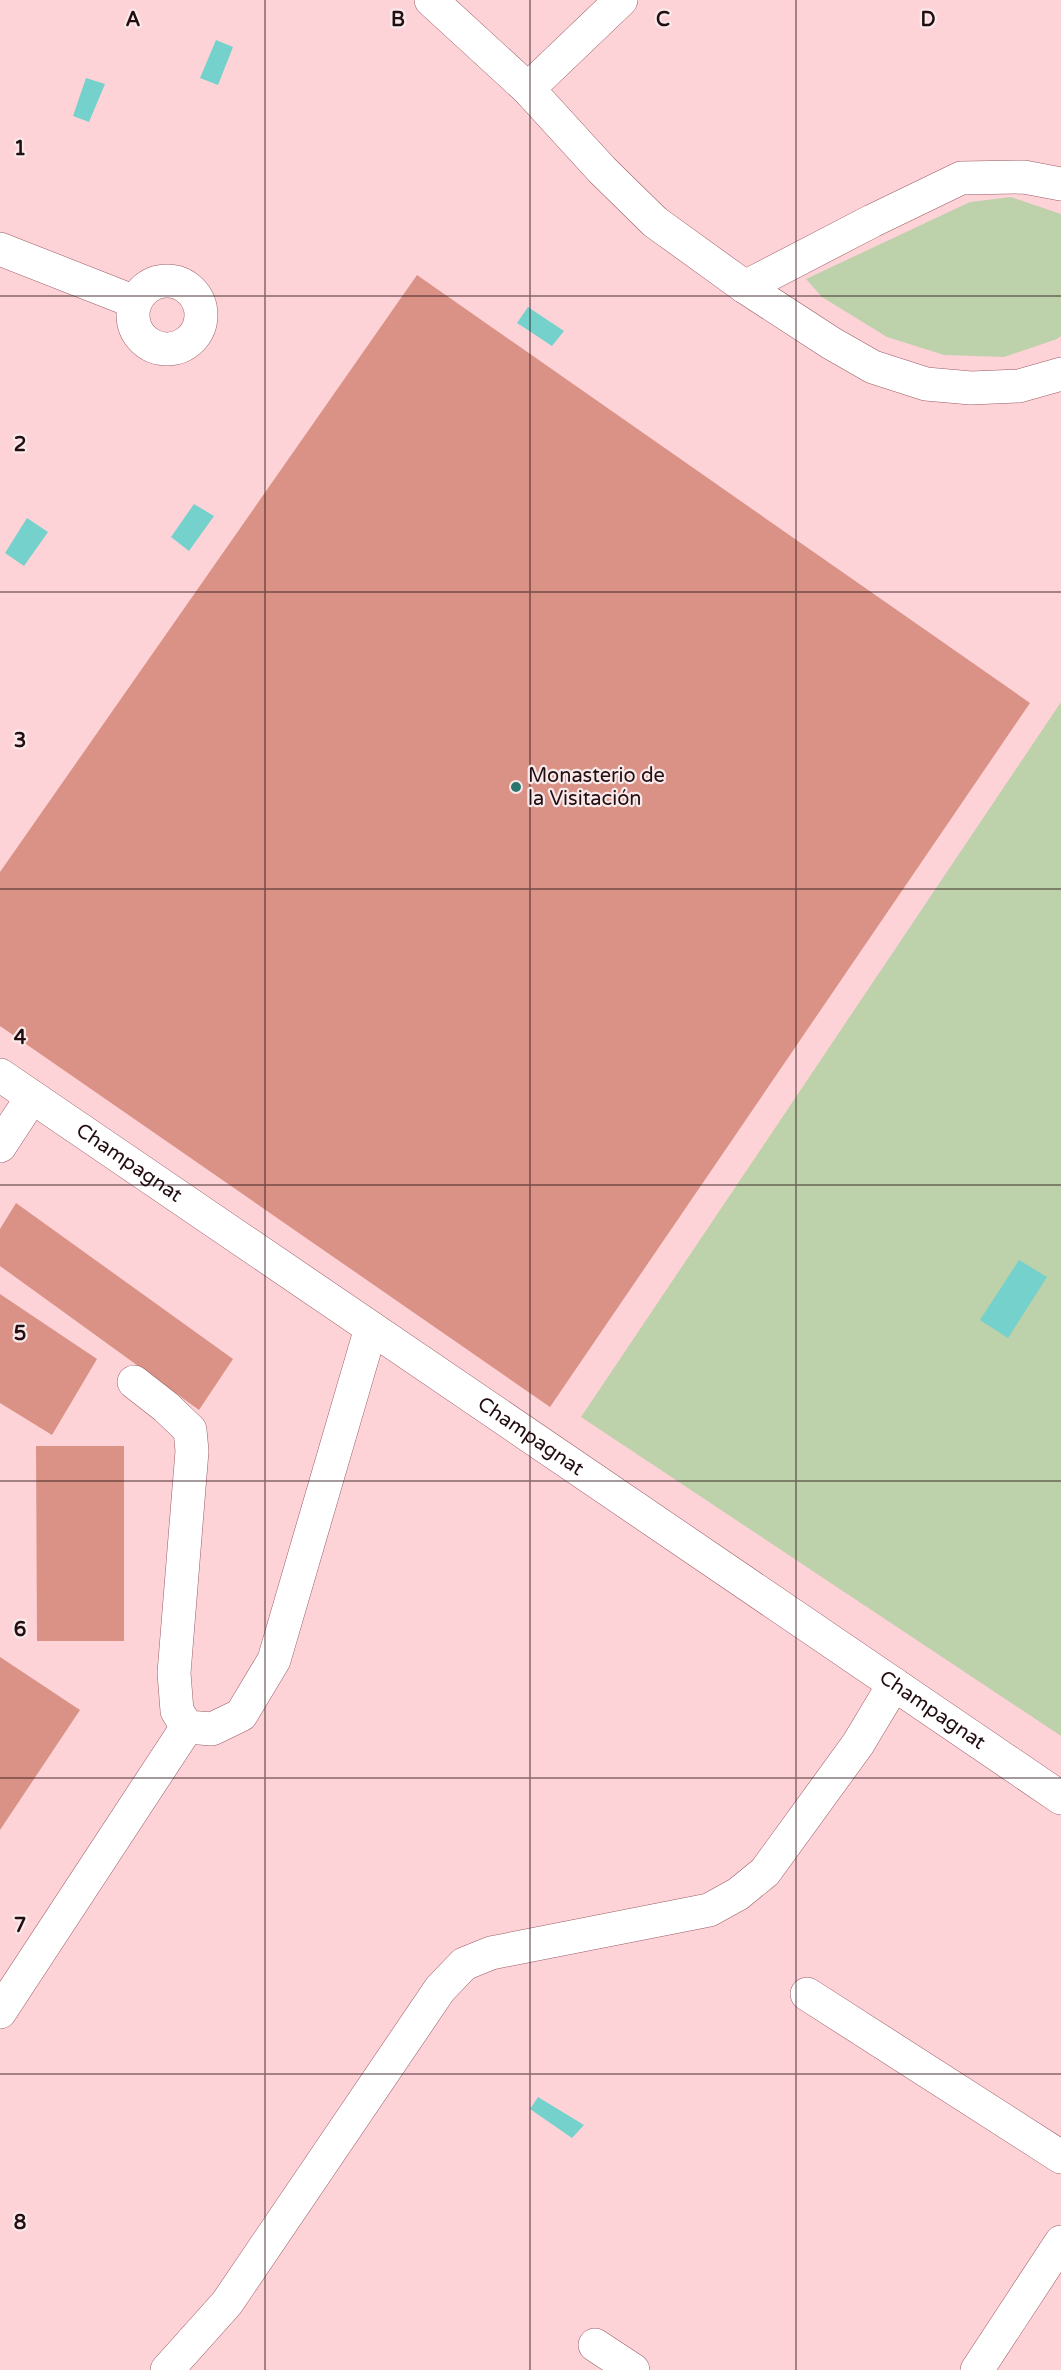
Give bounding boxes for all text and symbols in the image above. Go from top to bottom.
text: A [126,8,141,32]
text: B [391,8,405,32]
text: C [656,8,670,32]
text: D [920,8,936,32]
text: 1 [14,137,26,161]
text: 2 [14,433,26,457]
text: 3 [14,729,26,753]
place label: Monasterio de la Visitación [528,764,665,811]
marker: Monasterio de la Visitación [509,780,523,794]
text: 4 [14,1026,27,1050]
street label: Champagnat [71,1118,187,1208]
text: 5 [14,1322,26,1346]
street label: Champagnat [473,1392,588,1481]
text: 6 [14,1618,26,1642]
street label: Champagnat [875,1666,990,1755]
text: 7 [14,1914,26,1938]
text: 8 [14,2211,26,2235]

